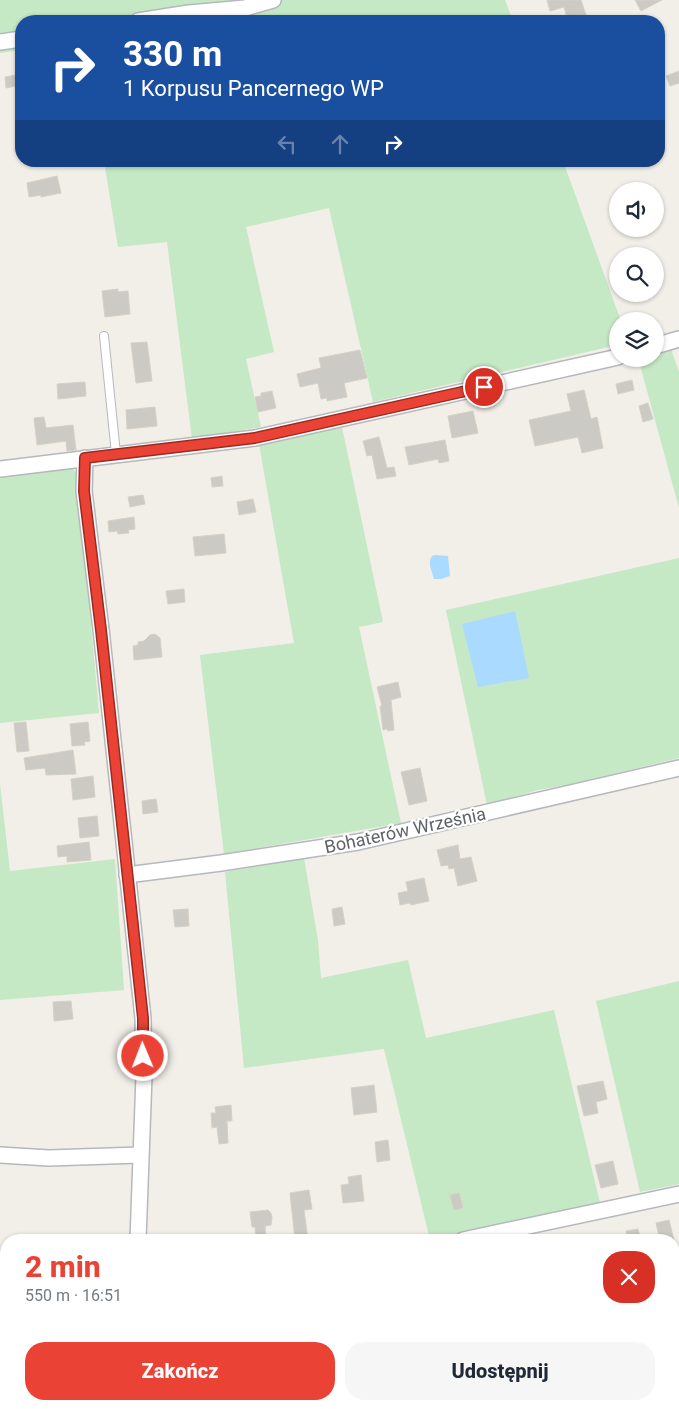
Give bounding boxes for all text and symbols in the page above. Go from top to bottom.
text: 330 m [123,34,222,75]
icon: right [40,35,105,100]
text: 1 Korpusu Pancernego WP [123,76,384,101]
icon: left [273,130,301,158]
icon: ahead [326,130,354,158]
icon: right [379,130,407,158]
map controls [609,182,664,367]
button: sound [609,182,664,237]
button: search [609,247,664,302]
button: layers [609,312,664,367]
pin [463,366,505,408]
icon: arrive [470,373,498,401]
street label: Bohaterów Września [322,803,488,857]
position arrow [116,1029,168,1081]
text: 2 min [25,1249,101,1284]
button: close [603,1251,655,1303]
text: 550 m · 16:51 [25,1286,122,1305]
button: Zakończ [25,1342,335,1400]
button: Udostępnij [345,1342,655,1400]

